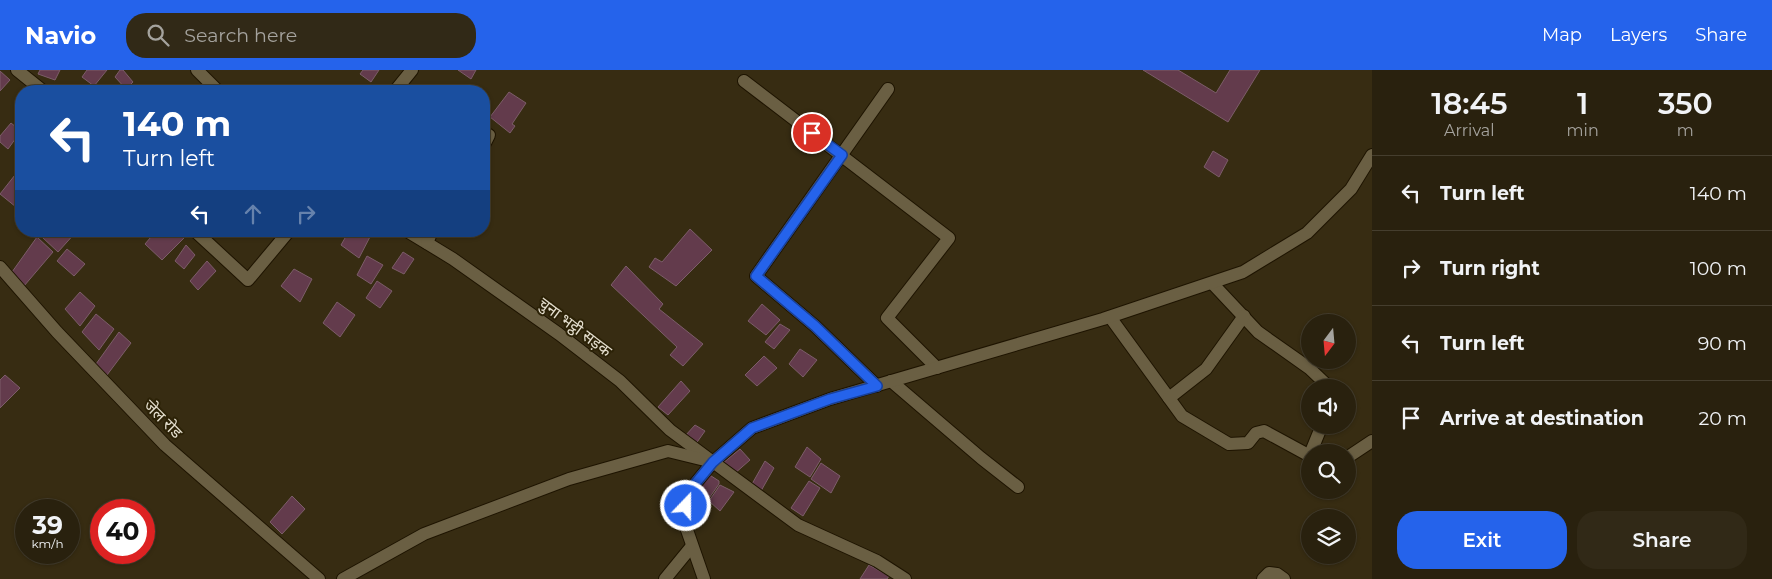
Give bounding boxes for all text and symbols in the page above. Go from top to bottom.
search box [126,13,476,58]
text: Navio [25,21,96,50]
icon: search [144,21,172,49]
text: Search here [184,24,297,47]
text: Map [1542,24,1582,46]
text: Layers [1610,24,1667,46]
text: Share [1695,24,1747,46]
text: 18:45 [1431,85,1507,122]
text: 1 [1577,85,1588,122]
text: 350 [1658,85,1713,122]
text: 140 m [123,102,231,145]
icon: left [40,105,105,170]
pin [791,112,833,154]
icon: arrive [798,119,826,147]
text: Arrival [1444,121,1495,140]
text: min [1567,121,1599,140]
text: m [1677,121,1694,140]
text: Turn left [123,145,215,172]
icon: left [1397,179,1425,207]
text: Turn left [1440,182,1525,205]
text: 140 m [1690,182,1747,205]
icon: left [186,200,214,228]
icon: ahead [239,200,267,228]
icon: right [292,200,320,228]
icon: right [1397,254,1425,282]
text: Turn right [1440,257,1540,280]
text: 100 m [1690,257,1747,280]
street label: चुना भट्ठी सड़क [534,293,616,362]
north arrow [1301,314,1356,369]
map controls [1301,314,1356,564]
icon: left [1397,329,1425,357]
text: Turn left [1440,332,1525,355]
text: 90 m [1698,332,1747,355]
button: sound [1301,379,1356,434]
street label: जेल रोड [140,396,186,442]
icon: arrive [1397,404,1425,432]
text: Arrive at destination [1440,407,1644,430]
text: 20 m [1699,407,1747,430]
button: search [1301,444,1356,499]
position arrow [659,479,711,531]
speed limit sign: 40 [90,499,155,564]
button: layers [1301,509,1356,564]
text: 39 [32,510,63,540]
button: Exit [1397,511,1567,569]
button: Share [1577,511,1747,569]
text: km/h [31,536,64,551]

